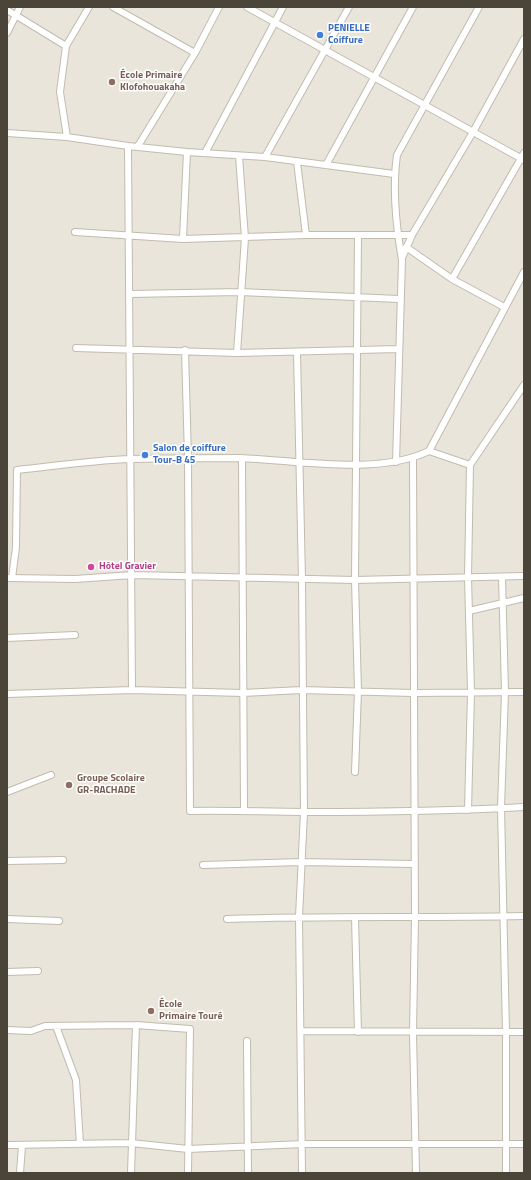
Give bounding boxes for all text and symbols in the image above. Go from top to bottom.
place label: PENIELLE Coiffure [328,23,370,46]
marker: PENIELLE Coiffure [315,30,325,40]
place label: École Primaire Klofohouakaha [120,70,185,94]
marker: École Primaire Klofohouakaha [107,77,117,87]
place label: Salon de coiffure Tour-B 45 [153,443,226,466]
marker: Salon de coiffure Tour-B 45 [140,450,150,460]
place label: Hôtel Gravier [99,561,156,573]
marker: Hôtel Gravier [86,562,96,572]
place label: Groupe Scolaire GR-RACHADE [77,773,145,796]
marker: Groupe Scolaire GR-RACHADE [64,780,74,790]
place label: École Primaire Touré [159,999,223,1022]
marker: École Primaire Touré [146,1006,156,1016]

